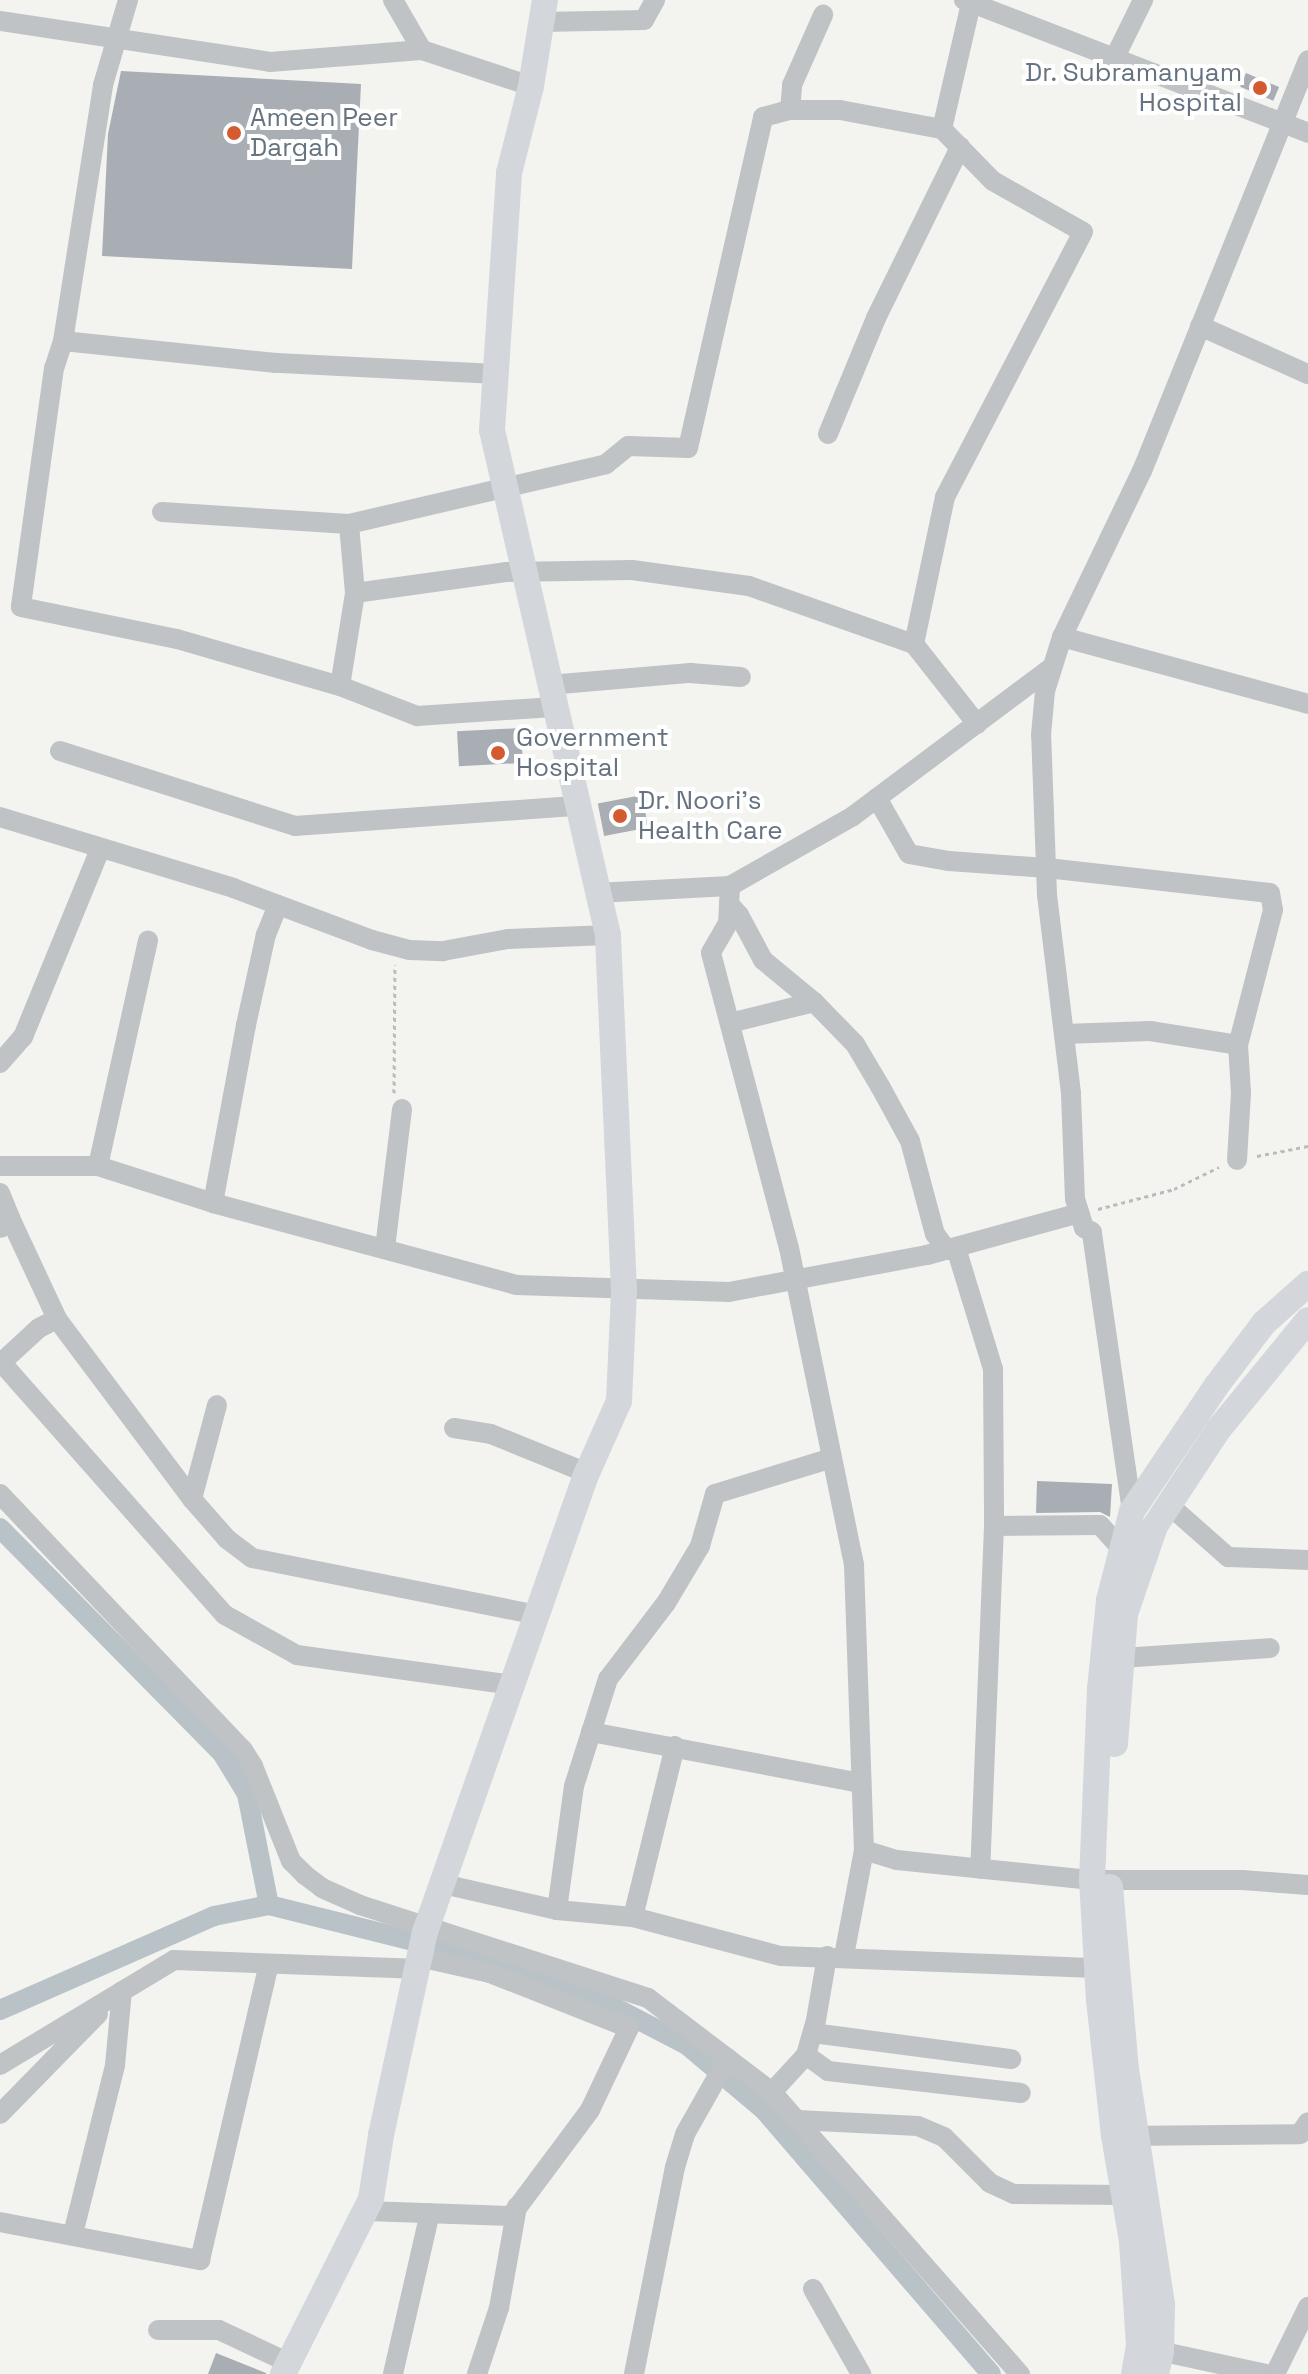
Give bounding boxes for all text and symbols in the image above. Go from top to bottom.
place label: Dr. Subramanyam Hospital [1024,57,1242,118]
marker: Dr. Subramanyam Hospital [1249,77,1271,99]
place label: Ameen Peer Dargah [250,102,398,164]
marker: Ameen Peer Dargah [225,124,243,142]
place label: Government Hospital [516,722,669,784]
marker: Government Hospital [487,742,509,764]
place label: Dr. Noori's Health Care [638,785,783,846]
marker: Dr. Noori's Health Care [609,805,631,827]

